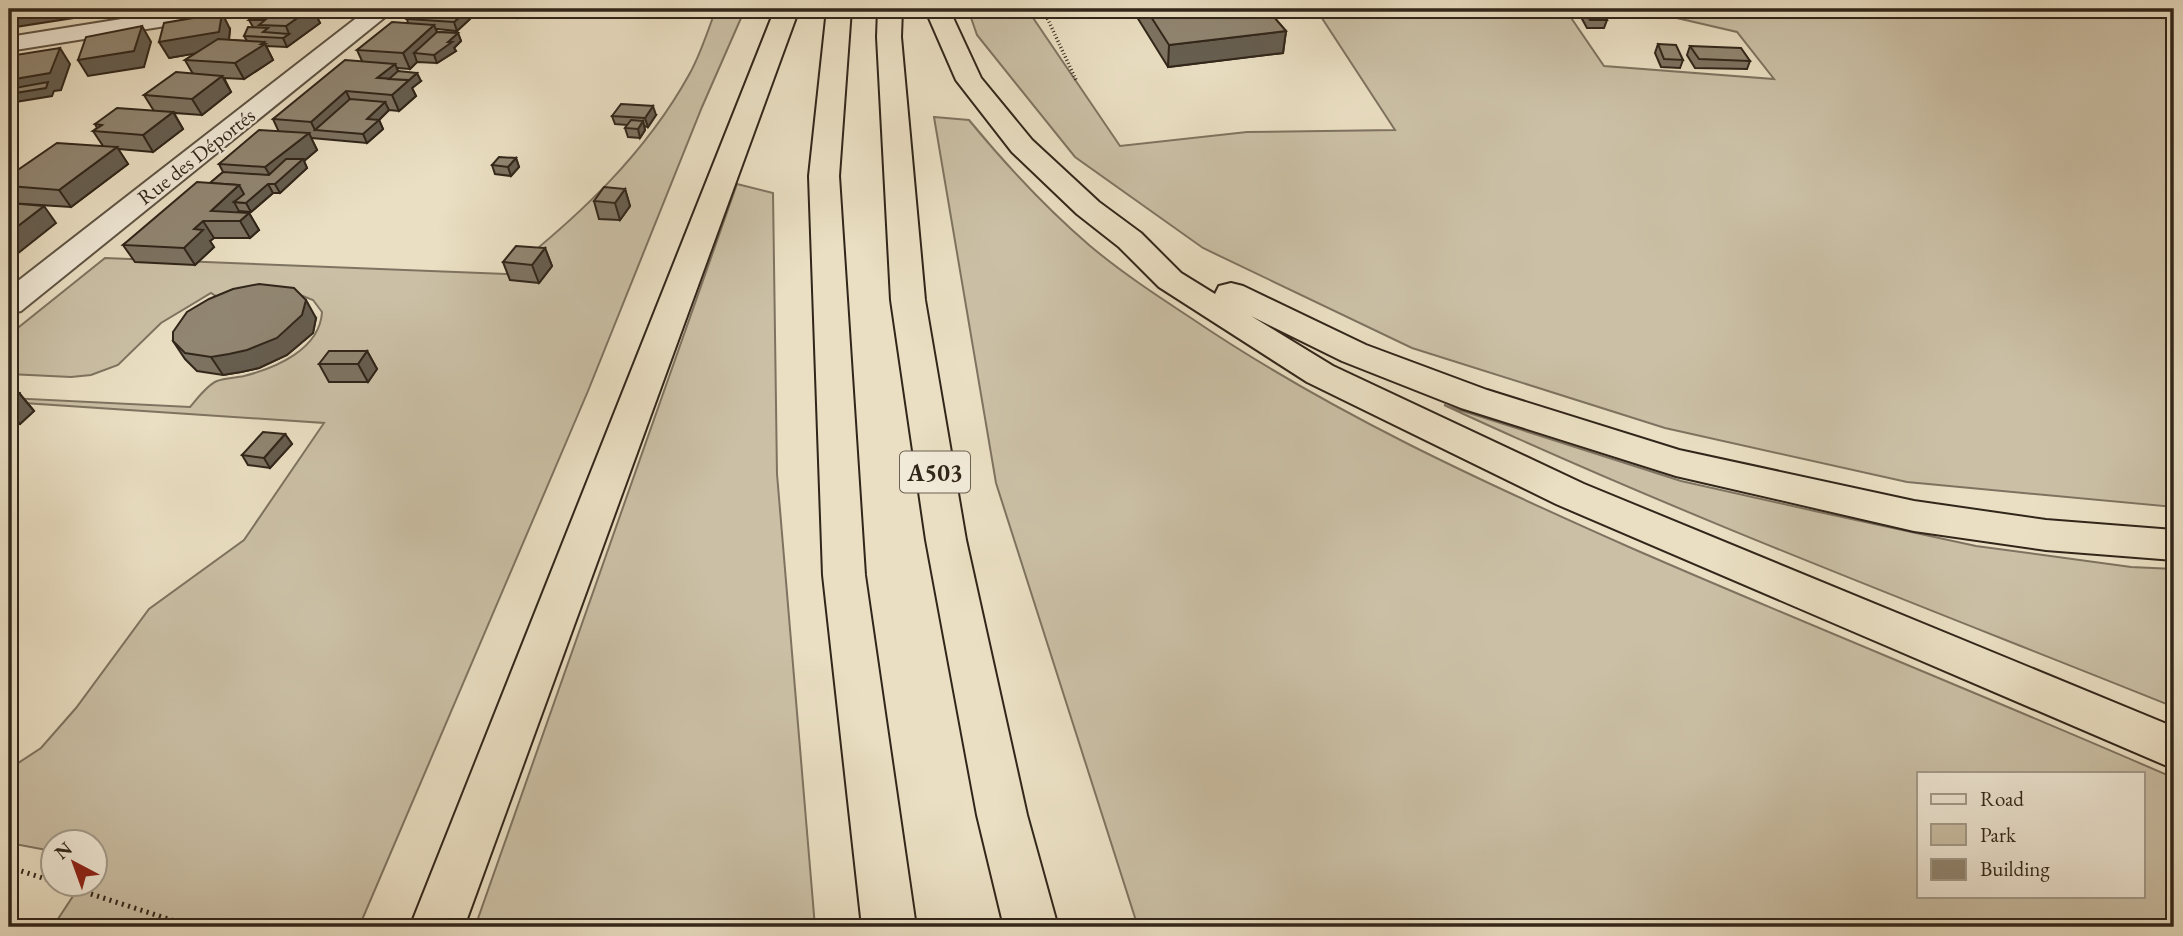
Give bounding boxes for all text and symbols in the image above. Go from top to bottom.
street label: Rue des Déportés [132,101,260,210]
road number: A503 [900,452,970,492]
legend [1917,772,2144,898]
text: Road [1980,785,2024,812]
text: Park [1980,821,2017,848]
north arrow [38,828,108,898]
text: N [49,836,78,865]
text: Building [1980,855,2050,882]

